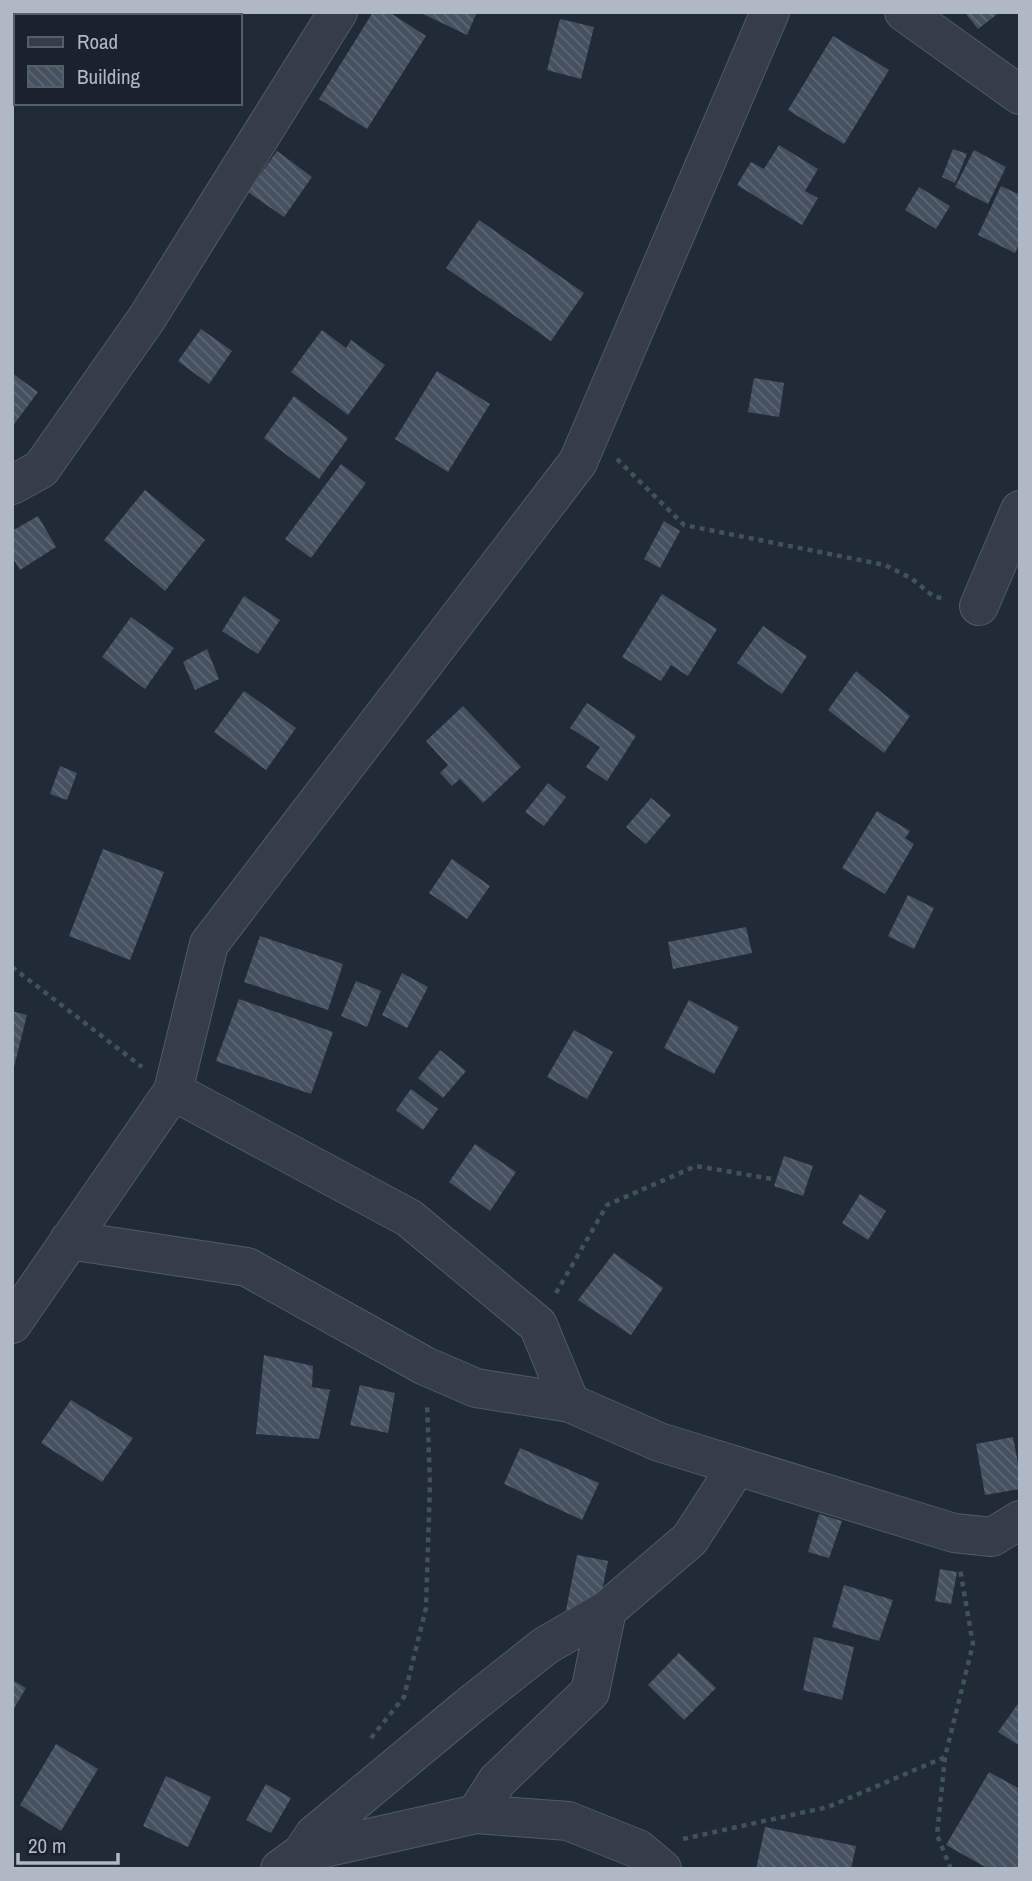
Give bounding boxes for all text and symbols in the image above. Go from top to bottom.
legend [14,14,242,105]
text: Road [77,27,118,56]
text: Building [77,62,141,91]
scale bar [18,1822,117,1866]
text: 20 m [28,1831,66,1860]

